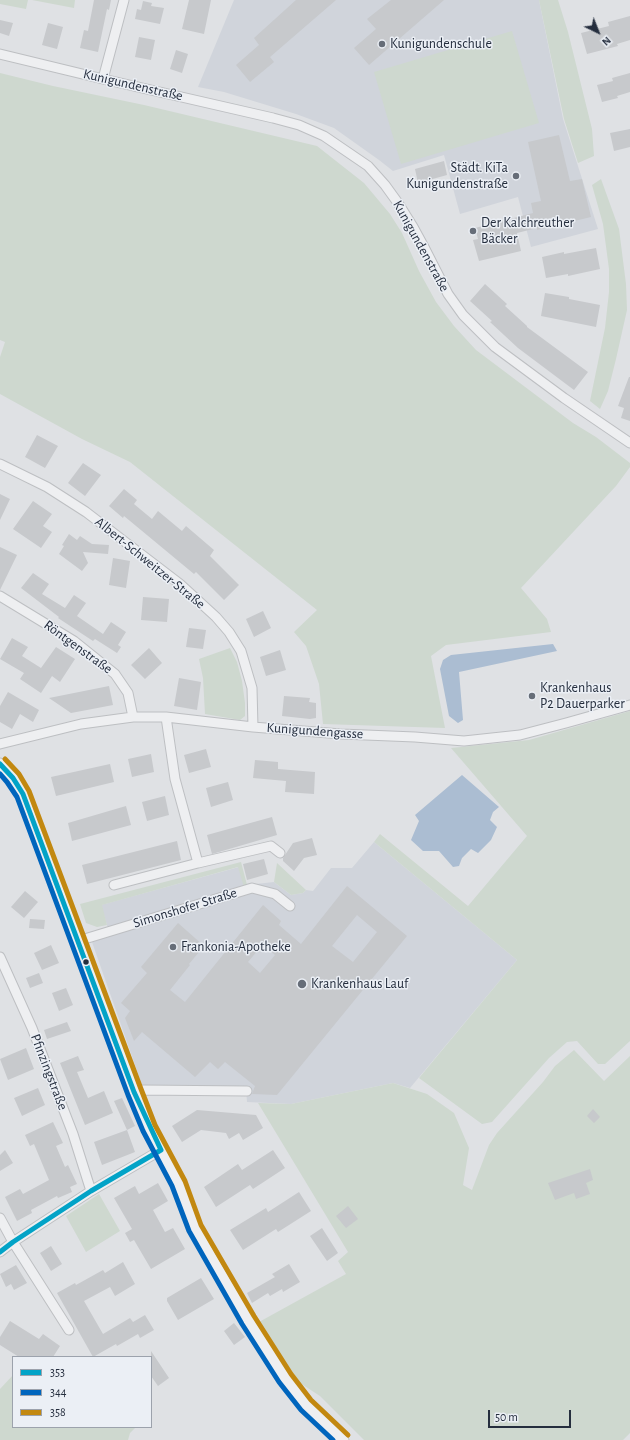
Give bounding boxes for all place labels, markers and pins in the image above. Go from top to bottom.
place label: Kunigundenschule [390,36,492,52]
marker: Kunigundenschule [377,39,387,49]
place label: Städt. KiTa Kunigundenstraße [406,160,508,192]
marker: Städt. KiTa Kunigundenstraße [511,171,521,181]
place label: Der Kalchreuther Bäcker [481,215,574,248]
marker: Der Kalchreuther Bäcker [468,226,478,236]
place label: Krankenhaus P2 Dauerparker [540,680,625,712]
marker: Krankenhaus P2 Dauerparker [527,691,537,701]
place label: Frankonia-Apotheke [181,939,291,955]
marker: Frankonia-Apotheke [168,942,178,952]
unlabelled marker [81,957,91,967]
place label: Krankenhaus Lauf [311,976,408,992]
marker: Krankenhaus Lauf [296,978,308,990]

